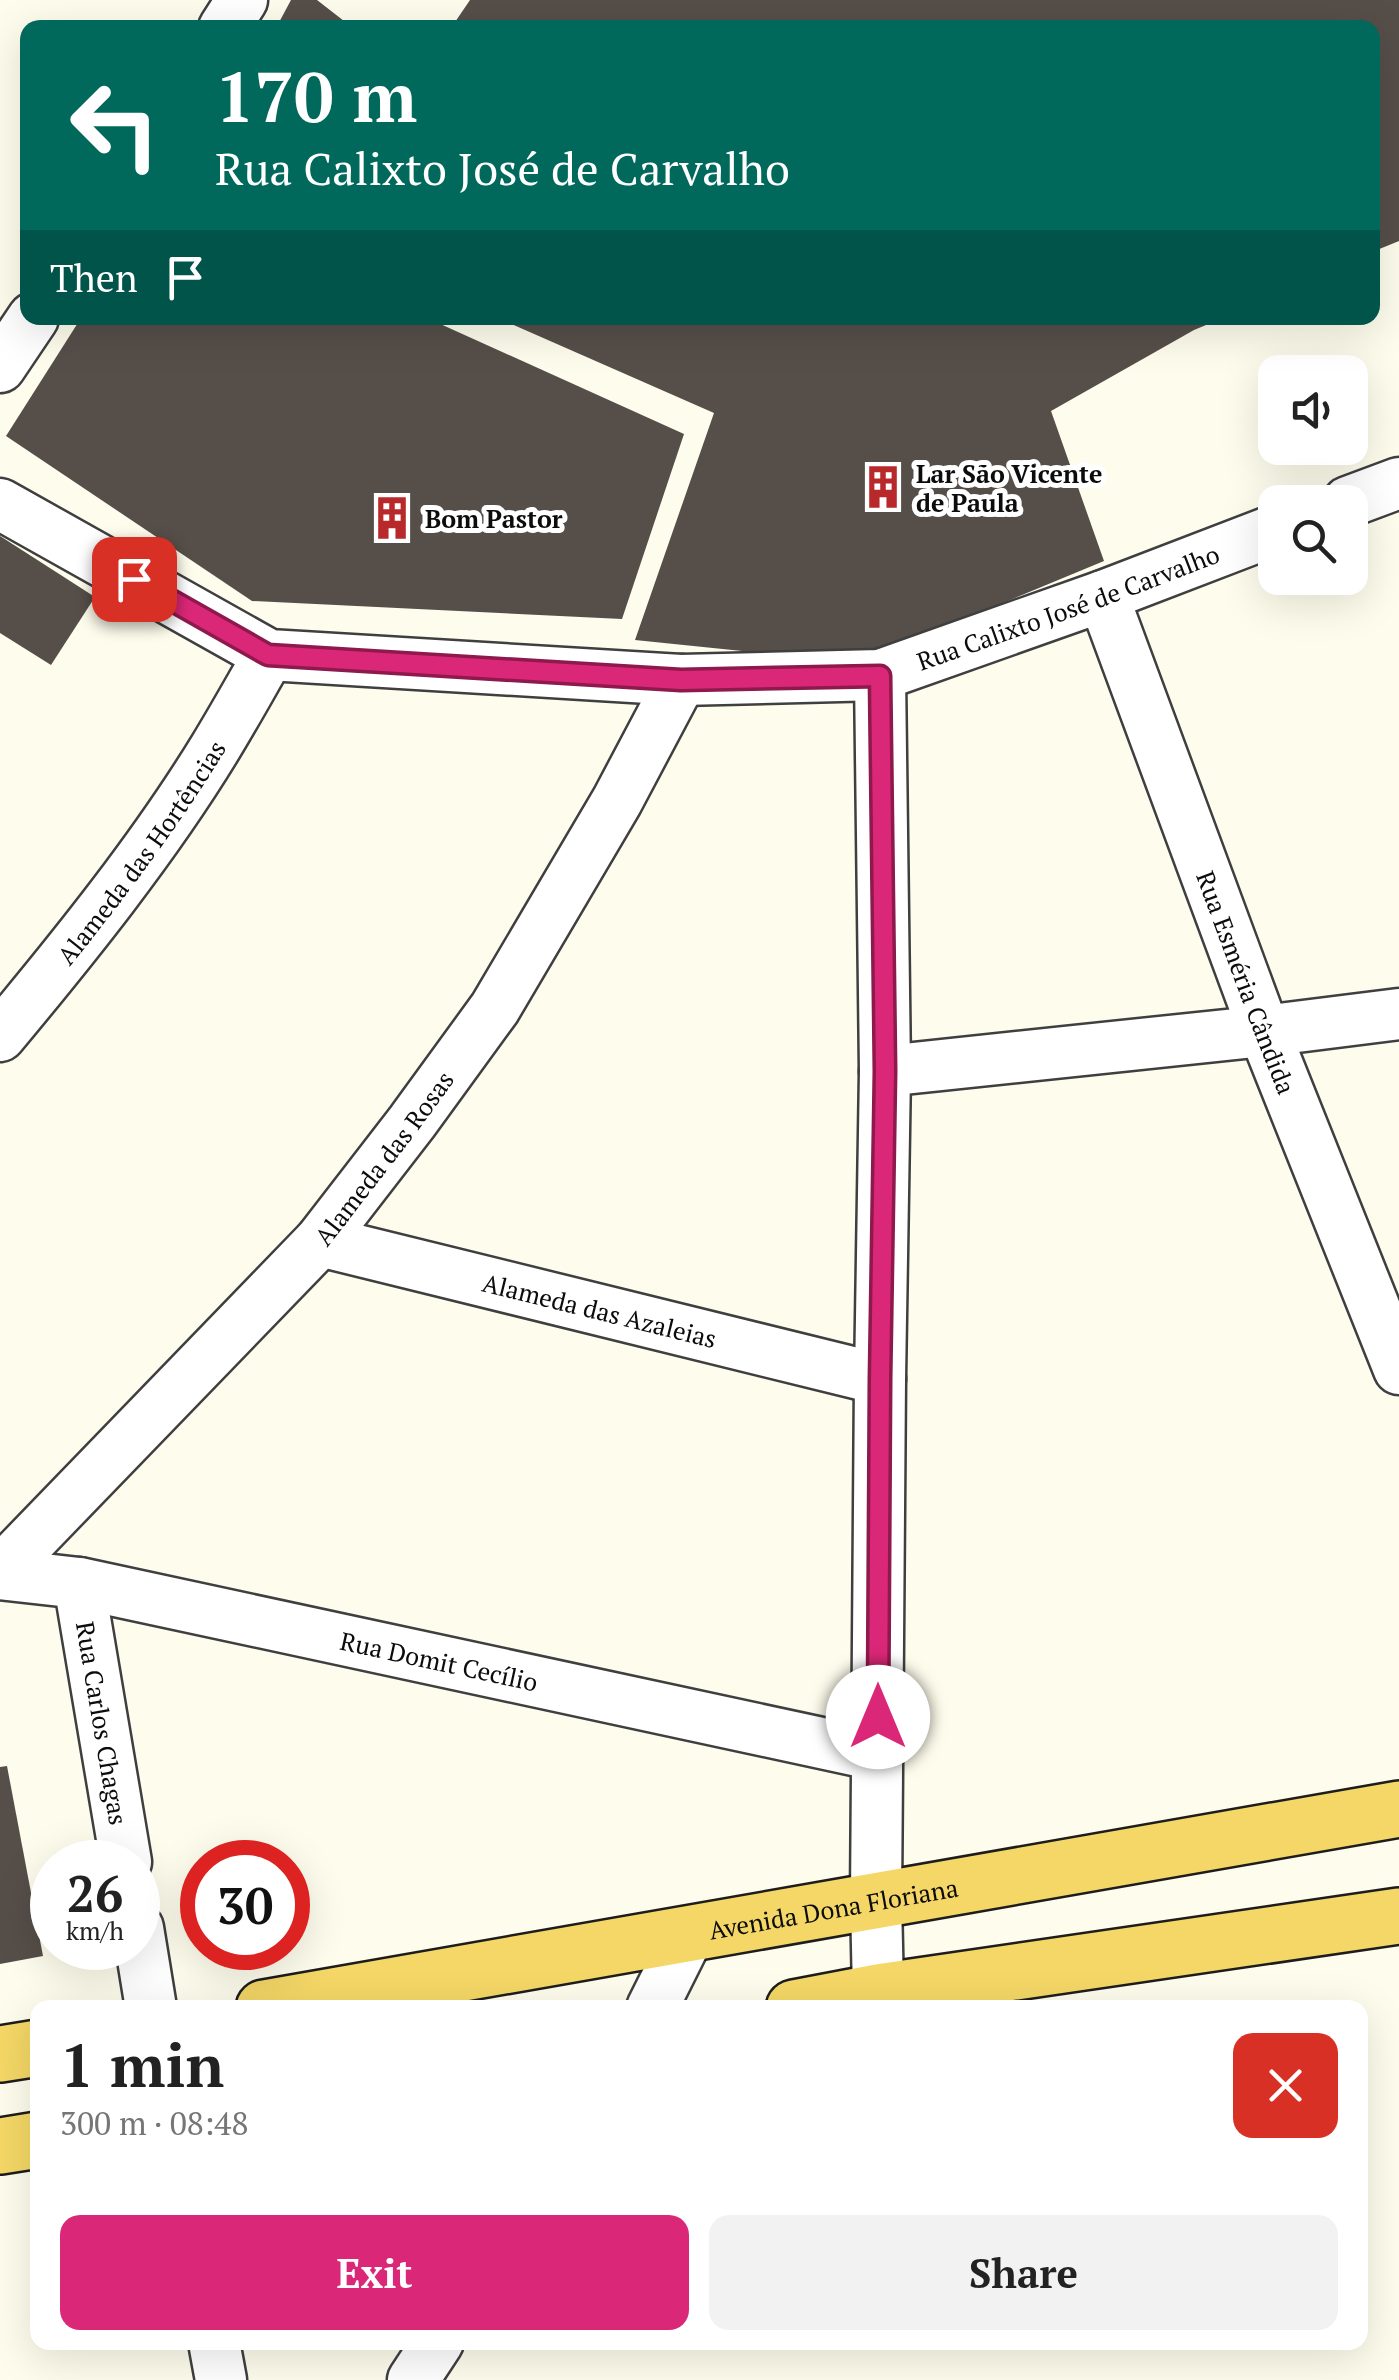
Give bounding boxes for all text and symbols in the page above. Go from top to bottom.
text: 170 m [215,49,417,142]
icon: left [50,60,180,190]
text: Rua Calixto José de Carvalho [215,138,790,198]
icon: arrive [158,250,213,305]
text: Then [50,253,138,303]
map controls [1258,355,1368,595]
button: sound [1258,355,1368,465]
place label: Lar São Vicente de Paula [916,457,1102,519]
building icon: Lar São Vicente de Paula [859,463,907,511]
button: search [1258,485,1368,595]
building icon: Bom Pastor [368,494,416,542]
place label: Bom Pastor [425,502,563,535]
pin [92,537,177,622]
street label: Rua Calixto José de Carvalho [912,537,1224,677]
icon: arrive [107,552,162,607]
street label: Alameda das Hortências [49,734,232,971]
street label: Rua Esméria Cândida [1190,866,1304,1099]
street label: Alameda das Rosas [306,1064,460,1252]
street label: Alameda das Azaleias [479,1265,720,1355]
street label: Rua Carlos Chagas [69,1619,136,1827]
street label: Rua Domit Cecílio [337,1623,541,1698]
position arrow [826,1665,930,1769]
speed limit sign: 30 [180,1840,310,1970]
text: 26 [67,1860,123,1926]
street label: Avenida Dona Floriana [706,1870,961,1946]
text: km/h [66,1914,124,1947]
text: 1 min [60,2025,224,2104]
button: close [1233,2033,1338,2138]
text: 300 m · 08:48 [60,2102,248,2144]
button: Exit [60,2215,689,2330]
button: Share [709,2215,1338,2330]

